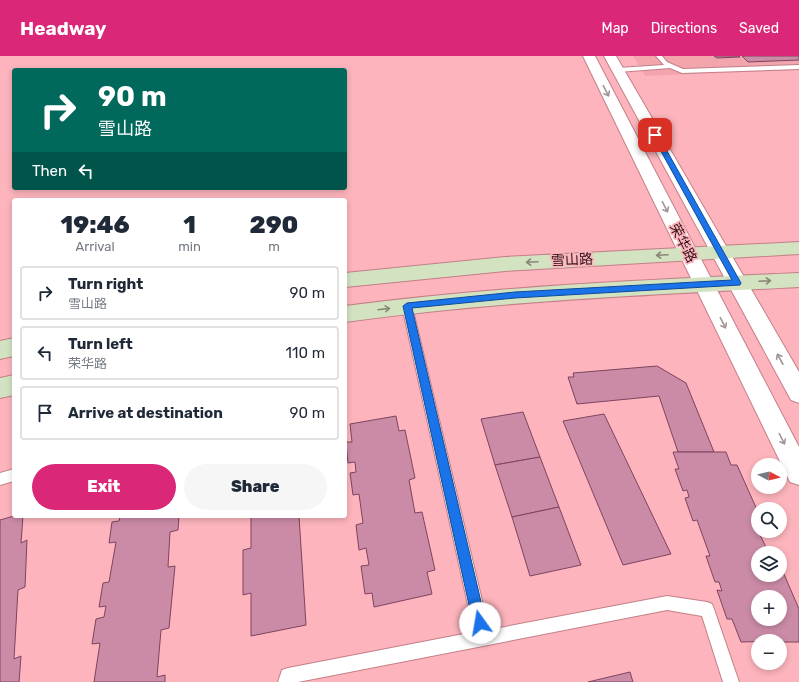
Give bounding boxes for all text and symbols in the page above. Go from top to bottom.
text: Headway [20,17,106,40]
text: Map [602,20,629,37]
text: Directions [651,20,717,37]
text: Saved [739,20,779,37]
text: 90 m [98,80,167,113]
icon: right [32,84,84,136]
one-way arrow [603,85,611,97]
text: 雪山路 [98,118,152,140]
pin [638,118,672,152]
icon: arrive [644,124,666,146]
icon: left [75,160,97,182]
text: Then [32,162,67,180]
one-way arrow [662,201,669,213]
text: 19:46 [61,211,130,239]
text: 1 [183,211,196,239]
text: 290 [249,211,298,239]
street label: 荣华路 [666,220,700,266]
text: Arrival [76,239,115,254]
text: min [178,239,201,254]
text: m [268,239,280,254]
street label: 雪山路 [551,250,593,270]
one-way arrow [656,252,669,259]
one-way arrow [526,259,539,266]
text: Turn right [68,275,143,293]
one-way arrow [758,278,771,285]
icon: right [34,282,56,304]
text: 90 m [290,284,325,302]
text: 雪山路 [68,296,107,311]
one-way arrow [377,305,390,313]
one-way arrow [720,317,728,329]
text: Turn left [68,335,133,353]
icon: left [34,342,56,364]
text: 110 m [286,344,325,362]
one-way arrow [776,353,783,365]
text: 荣华路 [68,356,107,371]
icon: arrive [34,402,56,424]
text: Arrive at destination [68,404,223,422]
text: 90 m [290,404,325,422]
one-way arrow [779,433,786,445]
north arrow [751,458,787,494]
map controls [751,458,787,670]
button: Exit [32,464,176,510]
button: Share [184,464,327,510]
button: search [751,502,787,538]
button: layers [751,546,787,582]
button: + [751,590,787,626]
position arrow [459,602,501,644]
button: − [751,634,787,670]

